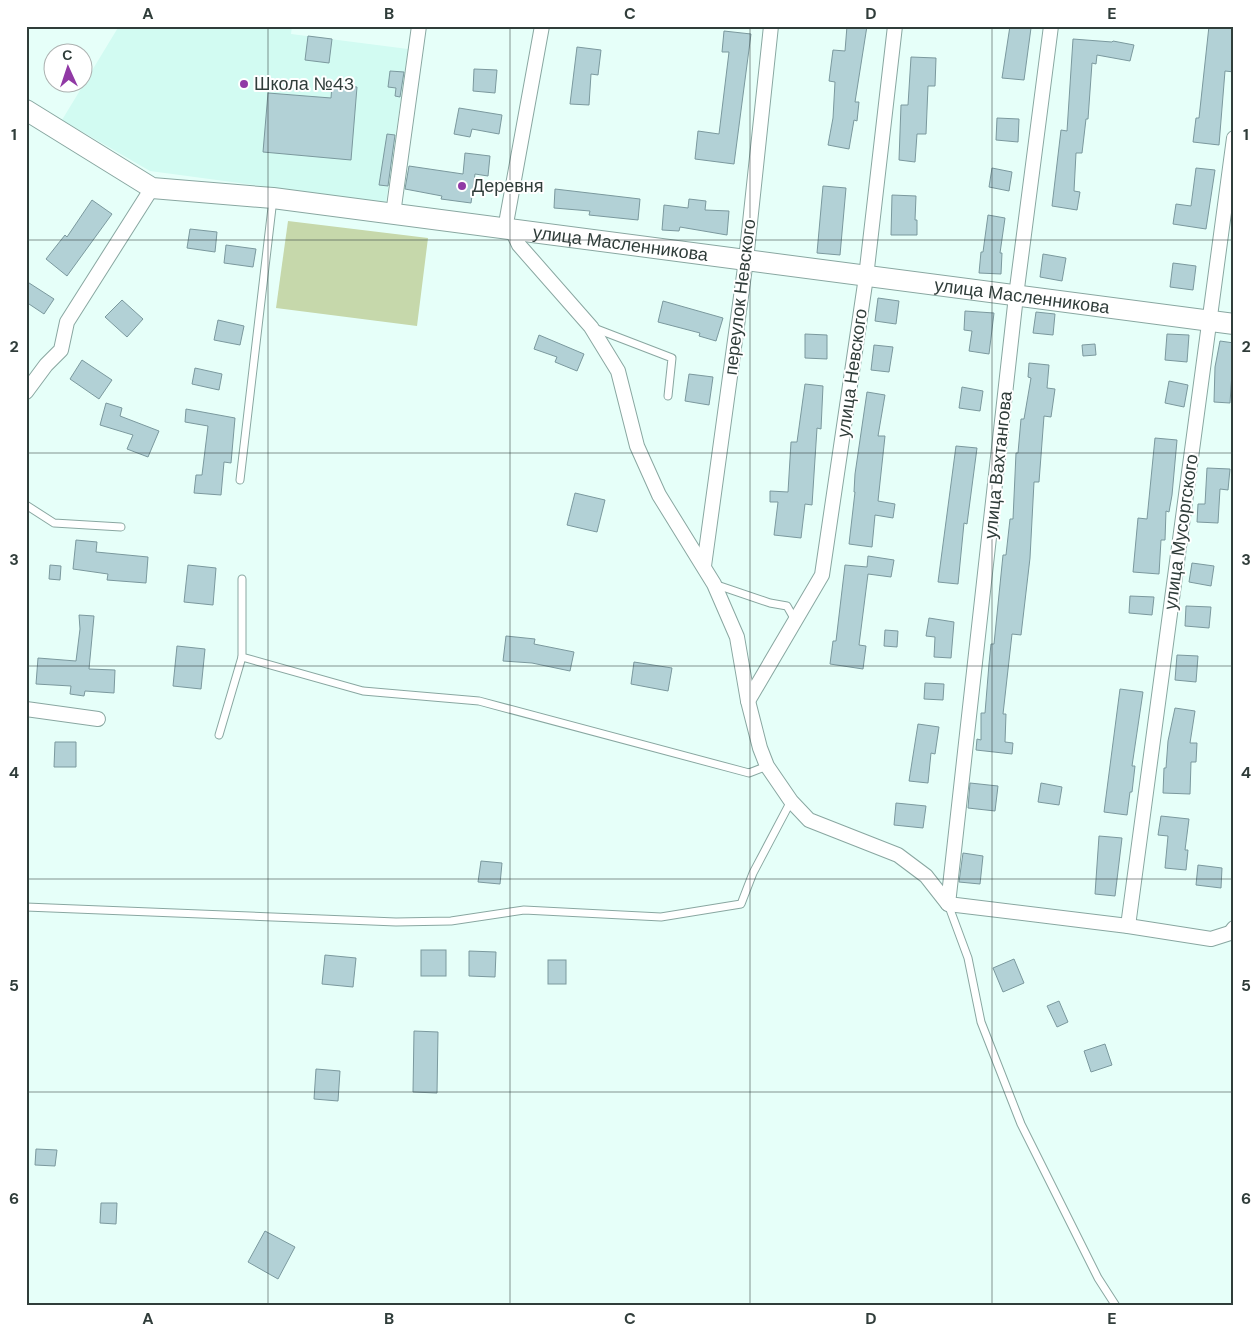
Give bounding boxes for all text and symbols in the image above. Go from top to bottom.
text: A [142,3,154,24]
text: B [384,3,394,24]
text: C [624,3,636,24]
text: D [865,3,877,24]
text: E [1107,3,1117,24]
north arrow [42,42,92,92]
text: С [62,46,73,64]
place label: Школа №43 [254,72,354,96]
marker: Школа №43 [238,78,250,90]
text: 1 [11,124,17,145]
text: 1 [1243,124,1249,145]
place label: Деревня [472,174,543,198]
marker: Деревня [456,180,468,192]
street label: переулок Невского [719,218,761,376]
street label: улица Масленникова [531,220,710,267]
street label: улица Масленникова [933,273,1112,320]
street label: улица Невского [831,307,873,439]
text: 2 [9,336,19,357]
text: 2 [1241,336,1251,357]
street label: улица Вахтангова [978,389,1018,540]
street label: улица Мусоргского [1158,453,1204,611]
text: 3 [9,549,19,570]
text: 3 [1241,549,1251,570]
text: 4 [9,762,19,783]
text: 4 [1241,762,1251,783]
text: 5 [9,975,19,996]
text: 5 [1241,975,1251,996]
text: 6 [9,1188,19,1209]
text: 6 [1241,1188,1251,1209]
text: A [142,1308,154,1329]
text: B [384,1308,394,1329]
text: C [624,1308,636,1329]
text: D [865,1308,877,1329]
text: E [1107,1308,1117,1329]

